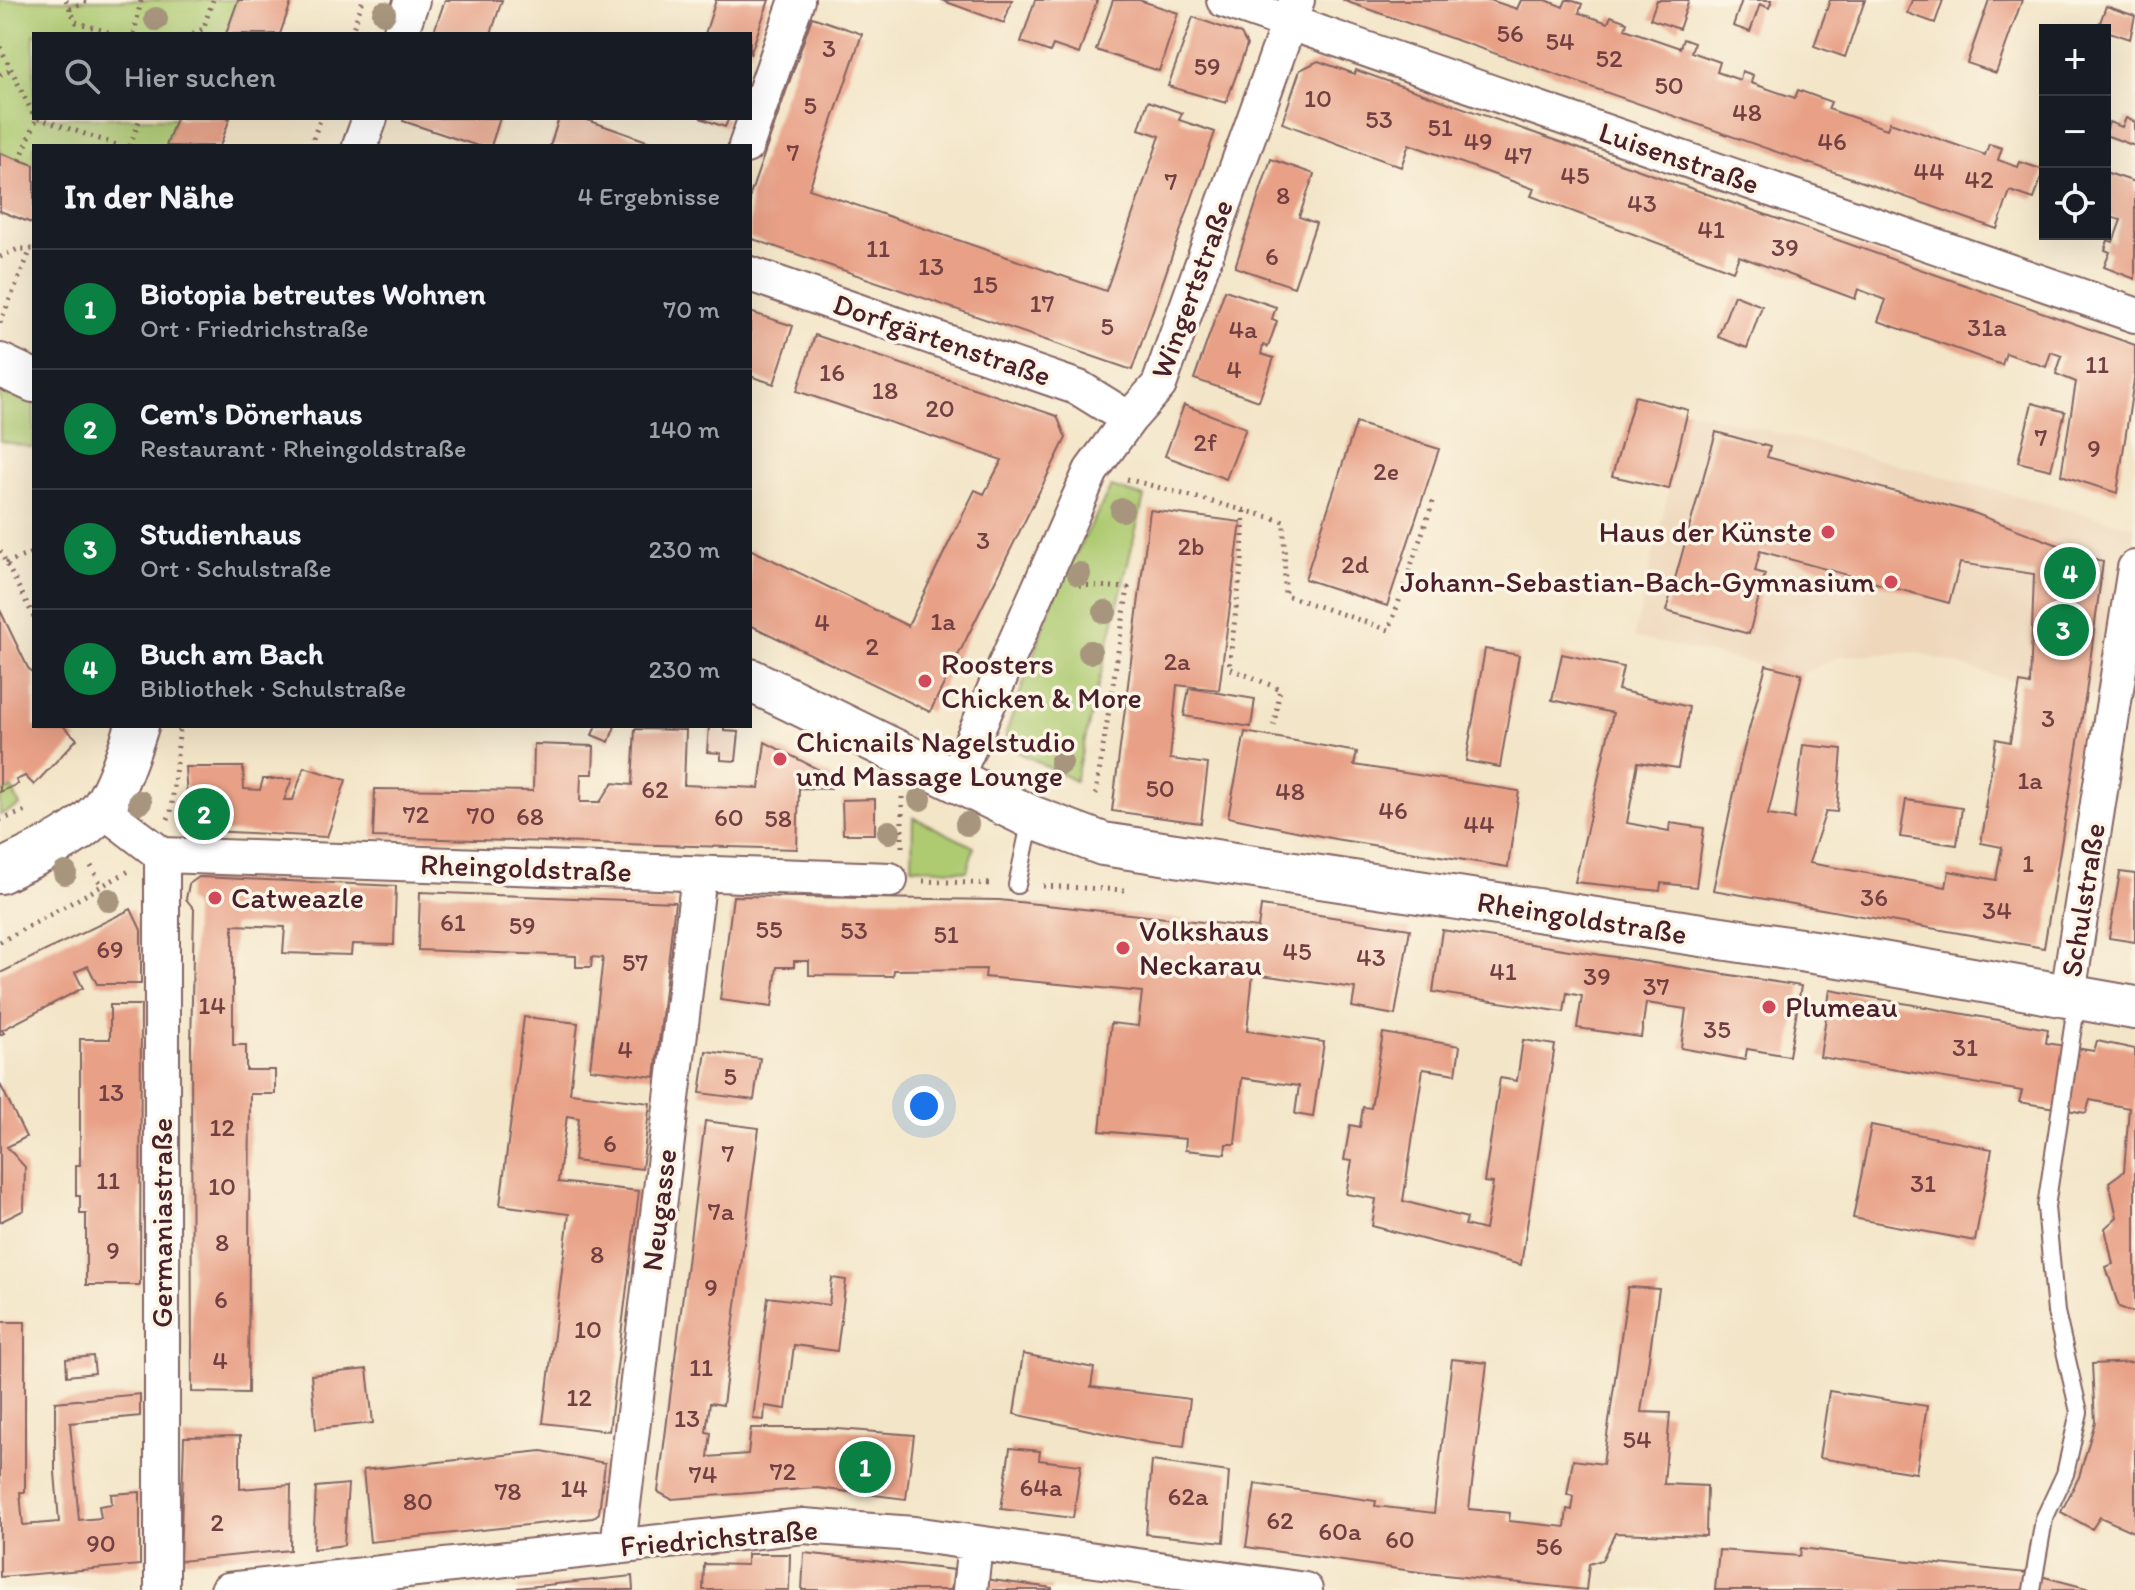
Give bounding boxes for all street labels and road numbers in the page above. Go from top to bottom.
street label: Luisenstraße [1594,113,1764,202]
street label: Wingertstraße [1142,194,1241,383]
street label: Dorfgärtenstraße [828,285,1056,394]
street label: Schulstraße [2052,820,2113,980]
street label: Rheingoldstraße [420,845,632,890]
street label: Rheingoldstraße [1475,883,1690,952]
street label: Germaniastraße [143,1118,180,1328]
street label: Neugasse [633,1147,684,1273]
street label: Friedrichstraße [619,1510,819,1565]

